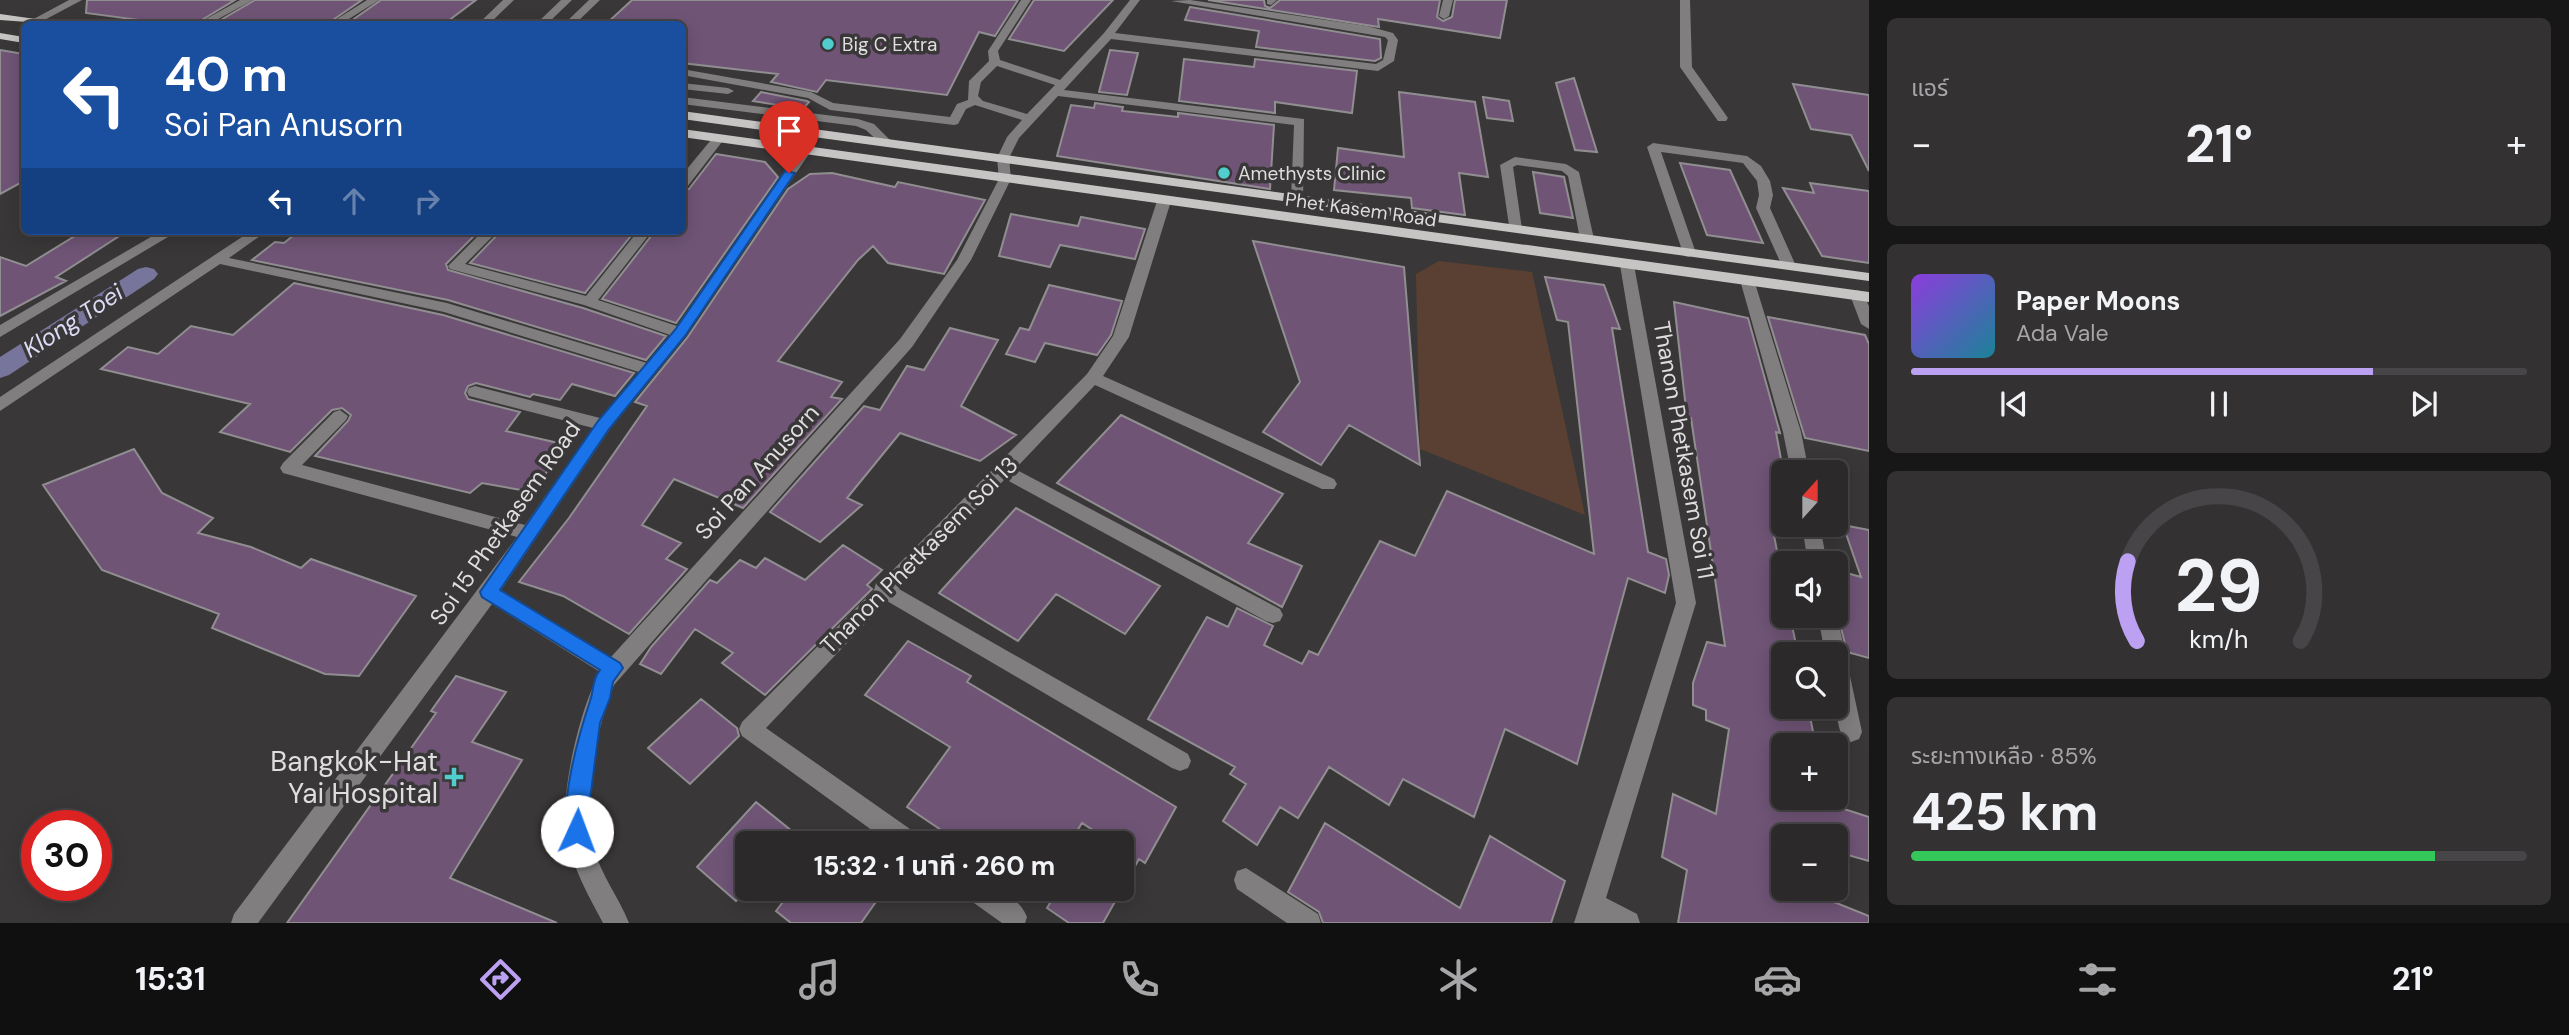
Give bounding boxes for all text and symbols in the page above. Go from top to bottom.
place label: Big C Extra [842,32,937,57]
marker: Big C Extra [820,36,836,52]
text: 40 m [164,42,288,106]
icon: left [49,49,140,140]
text: แอร์ [1911,73,1948,103]
pin [759,101,819,173]
text: Soi Pan Anusorn [164,104,403,146]
text: 21° [2185,110,2253,178]
icon: arrive [770,112,808,150]
text: − [1911,119,1932,169]
text: + [2506,119,2527,169]
place label: Amethysts Clinic [1238,161,1386,186]
marker: Amethysts Clinic [1216,165,1232,181]
icon: left [262,182,300,220]
icon: ahead [335,182,373,220]
icon: right [408,182,446,220]
street label: Phet Kasem Road [1284,187,1438,232]
water label: Klong Toei [17,276,130,364]
text: Paper Moons [2016,284,2180,318]
text: Ada Vale [2016,318,2109,348]
street label: Thanon Phetkasem Soi 11 [1647,319,1721,581]
icon: previous [1995,385,2033,423]
icon: pause [2200,385,2238,423]
icon: next [2405,385,2443,423]
street label: Soi Pan Anusorn [688,398,826,546]
street label: Soi 15 Phetkasem Road [423,415,587,631]
street label: Thanon Phetkasem Soi 13 [814,450,1024,660]
north arrow [1771,460,1848,537]
map controls [1771,460,1848,901]
text: 29 [2175,539,2263,634]
button: sound [1771,551,1848,628]
text: km/h [2189,622,2249,655]
button: search [1771,642,1848,719]
button: + [1771,733,1848,810]
text: ระยะทางเหลือ · 85% [1911,741,2097,771]
place label: Bangkok-Hat Yai Hospital [270,743,438,812]
marker: Bangkok-Hat Yai Hospital [444,767,464,787]
text: 425 km [1911,778,2098,846]
position arrow [540,794,614,868]
speed limit sign: 30 [21,810,112,901]
button: − [1771,824,1848,901]
text: 15:32 · 1 นาที · 260 m [814,849,1055,883]
icon: directions [476,955,525,1004]
icon: music [795,955,844,1004]
icon: phone [1115,955,1164,1004]
icon: climate [1434,955,1483,1004]
icon: car [1753,955,1802,1004]
icon: filters [2073,955,2122,1004]
text: 15:31 [135,958,206,1000]
text: 21° [2392,958,2434,1000]

